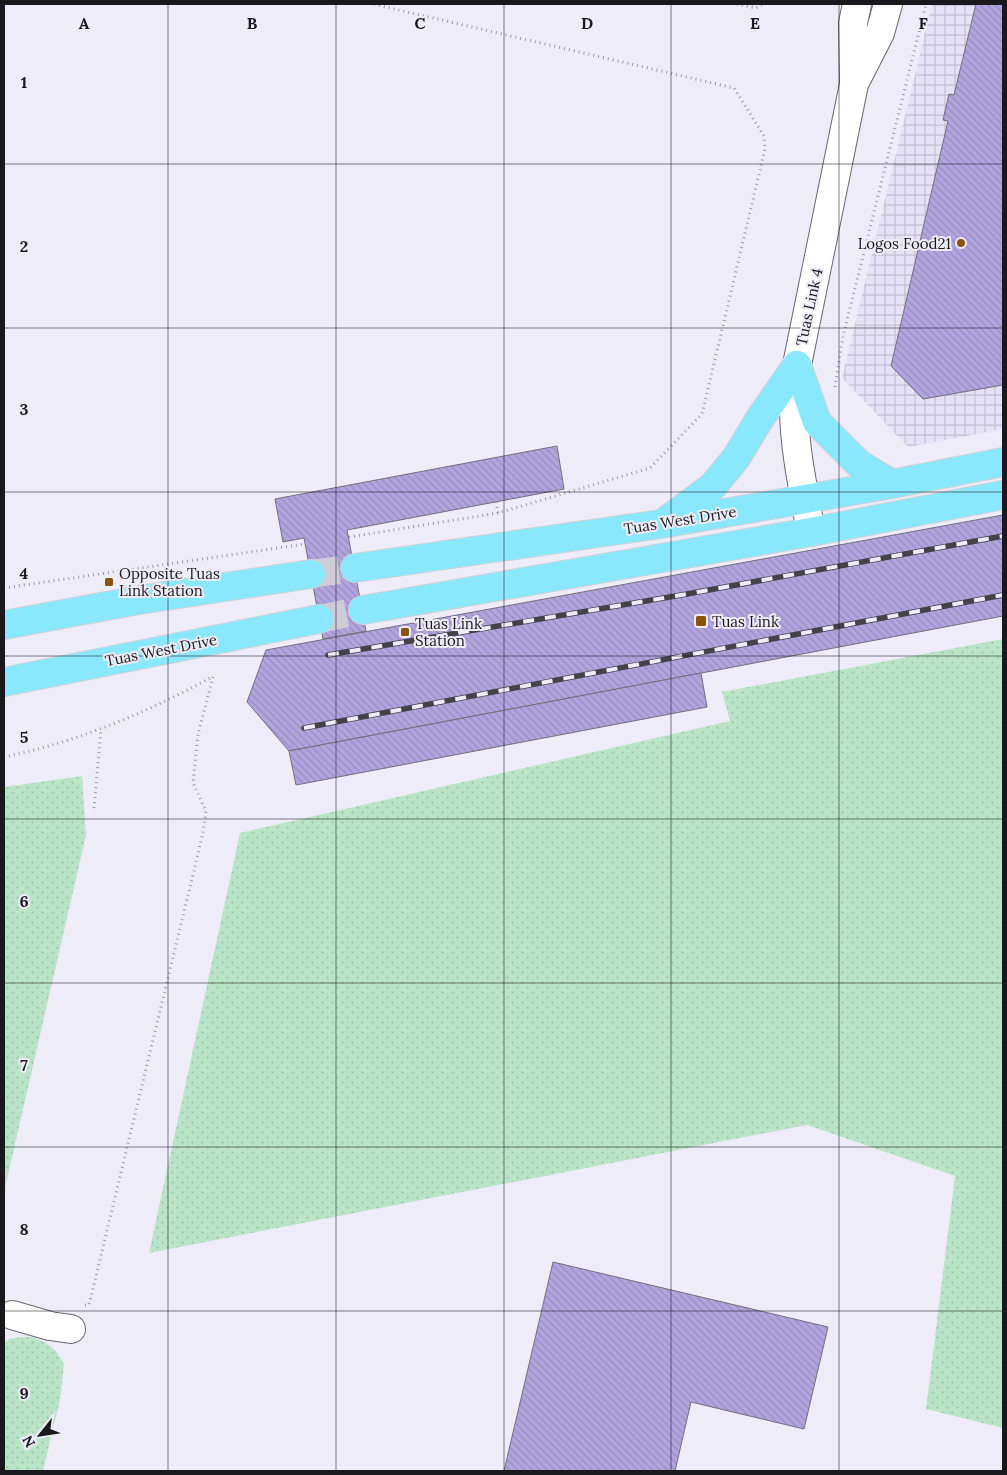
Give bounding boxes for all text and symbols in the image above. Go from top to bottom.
text: A [79,13,90,33]
text: B [247,13,258,33]
text: C [414,13,426,33]
text: D [581,13,593,33]
text: E [750,13,760,33]
text: F [918,13,928,33]
text: 1 [21,72,27,92]
place label: Logos Food21 [858,234,951,253]
text: 2 [20,236,28,256]
marker: Logos Food21 [955,237,967,249]
street label: Tuas Link 4 [791,266,827,348]
text: 3 [20,399,29,419]
street label: Tuas West Drive [622,502,738,538]
text: 4 [20,563,29,583]
place label: Opposite Tuas Link Station [119,564,220,600]
marker: Opposite Tuas Link Station [103,576,115,588]
place label: Tuas Link [712,612,779,631]
place label: Tuas Link Station [415,614,482,650]
marker: Tuas Link [694,614,708,628]
marker: Tuas Link Station [399,626,411,638]
street label: Tuas West Drive [103,630,219,670]
text: 5 [20,727,29,747]
text: 6 [19,891,29,911]
text: 7 [20,1055,28,1075]
text: 8 [19,1219,29,1239]
text: 9 [19,1383,29,1403]
north arrow [15,1410,65,1460]
text: N [18,1432,39,1451]

